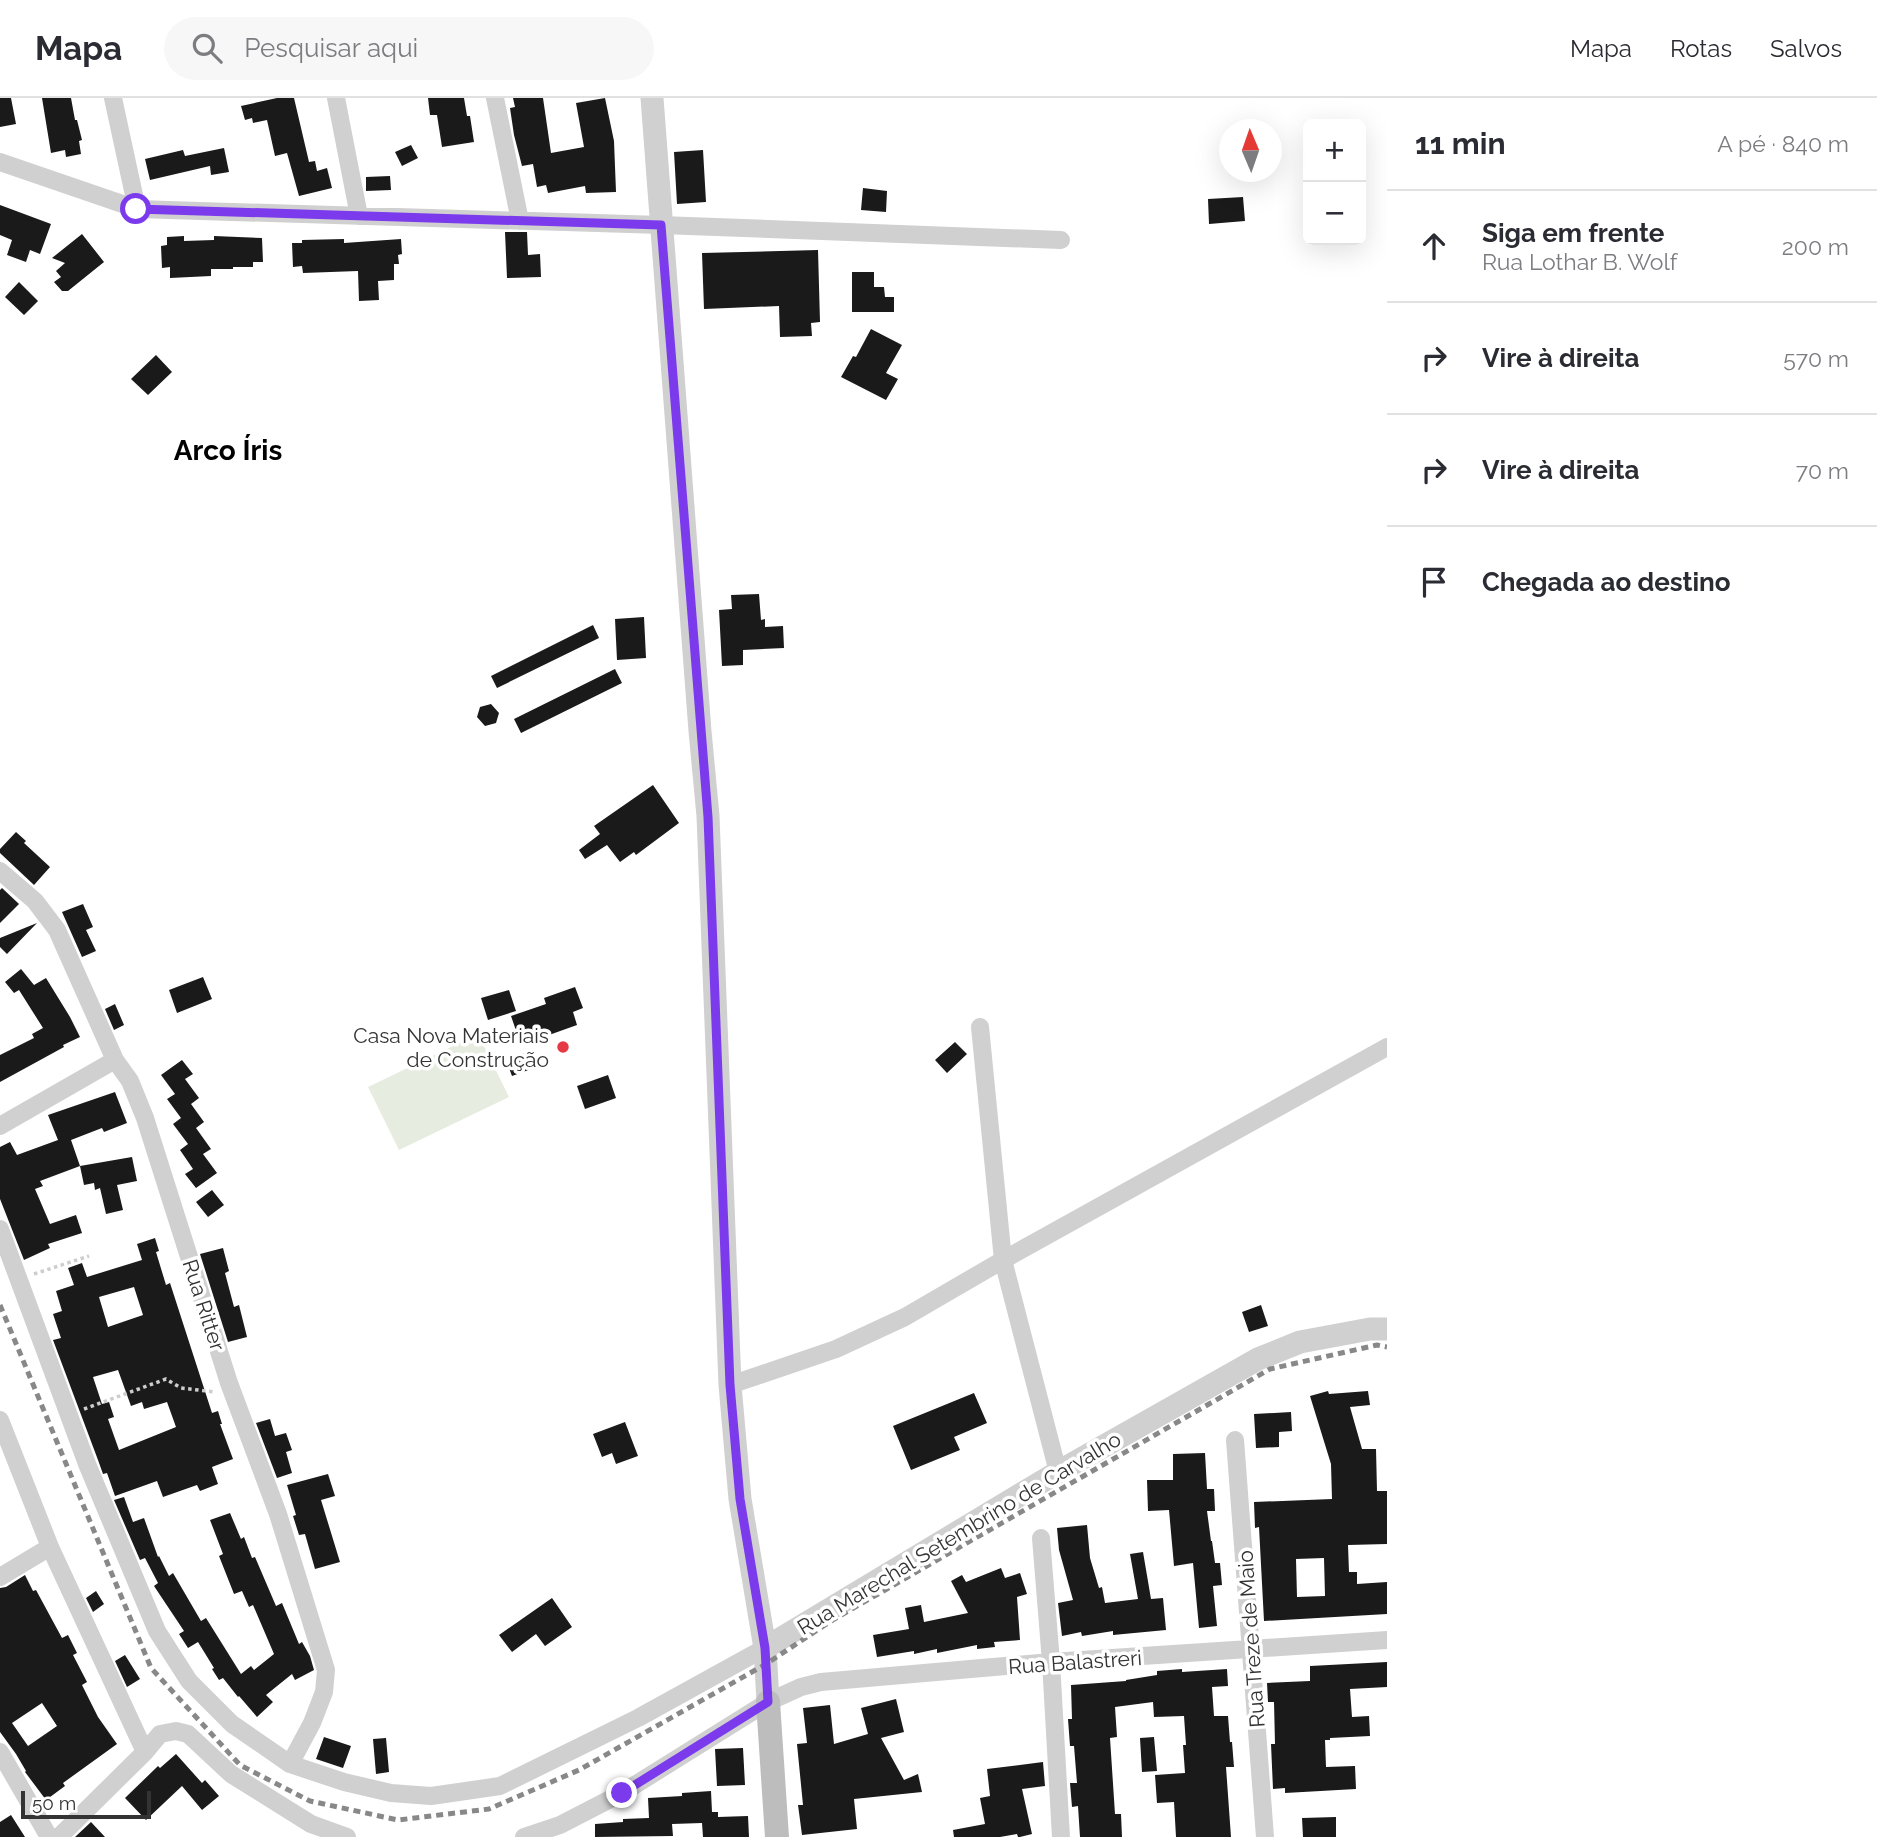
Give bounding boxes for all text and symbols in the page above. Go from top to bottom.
search box [164,17,654,80]
text: Mapa [35,29,122,68]
icon: search [188,29,226,67]
text: Pesquisar aqui [244,33,418,63]
text: Mapa [1570,34,1632,63]
text: Rotas [1670,34,1732,63]
text: Salvos [1770,34,1842,63]
north arrow [1219,119,1282,182]
map controls [1303,119,1366,245]
button: + [1303,119,1366,182]
text: 11 min [1415,126,1506,161]
text: A pé · 840 m [1717,130,1849,157]
button: − [1303,182,1366,245]
route start [120,193,151,224]
text: Siga em frente [1482,218,1664,248]
icon: ahead [1415,227,1453,265]
text: 200 m [1782,233,1849,260]
text: Rua Lothar B. Wolf [1482,248,1677,275]
icon: right [1415,339,1453,377]
text: Vire à direita [1482,343,1639,373]
text: 570 m [1783,345,1849,372]
district label: Arco Íris [174,434,282,467]
icon: right [1415,451,1453,489]
text: Vire à direita [1482,455,1639,485]
text: 70 m [1796,457,1849,484]
icon: arrive [1415,563,1453,601]
text: Chegada ao destino [1482,567,1731,597]
place label: Casa Nova Materiais de Construção [353,1023,549,1072]
marker: Casa Nova Materiais de Construção [555,1039,571,1055]
street label: Rua Ritter [177,1256,231,1354]
street label: Rua Marechal Setembrino de Carvalho [793,1426,1125,1640]
street label: Rua Treze de Maio [1232,1549,1270,1729]
street label: Rua Balastreri [1007,1645,1143,1679]
route end [606,1777,637,1808]
scale bar [21,1788,150,1820]
text: 50 m [32,1792,76,1814]

